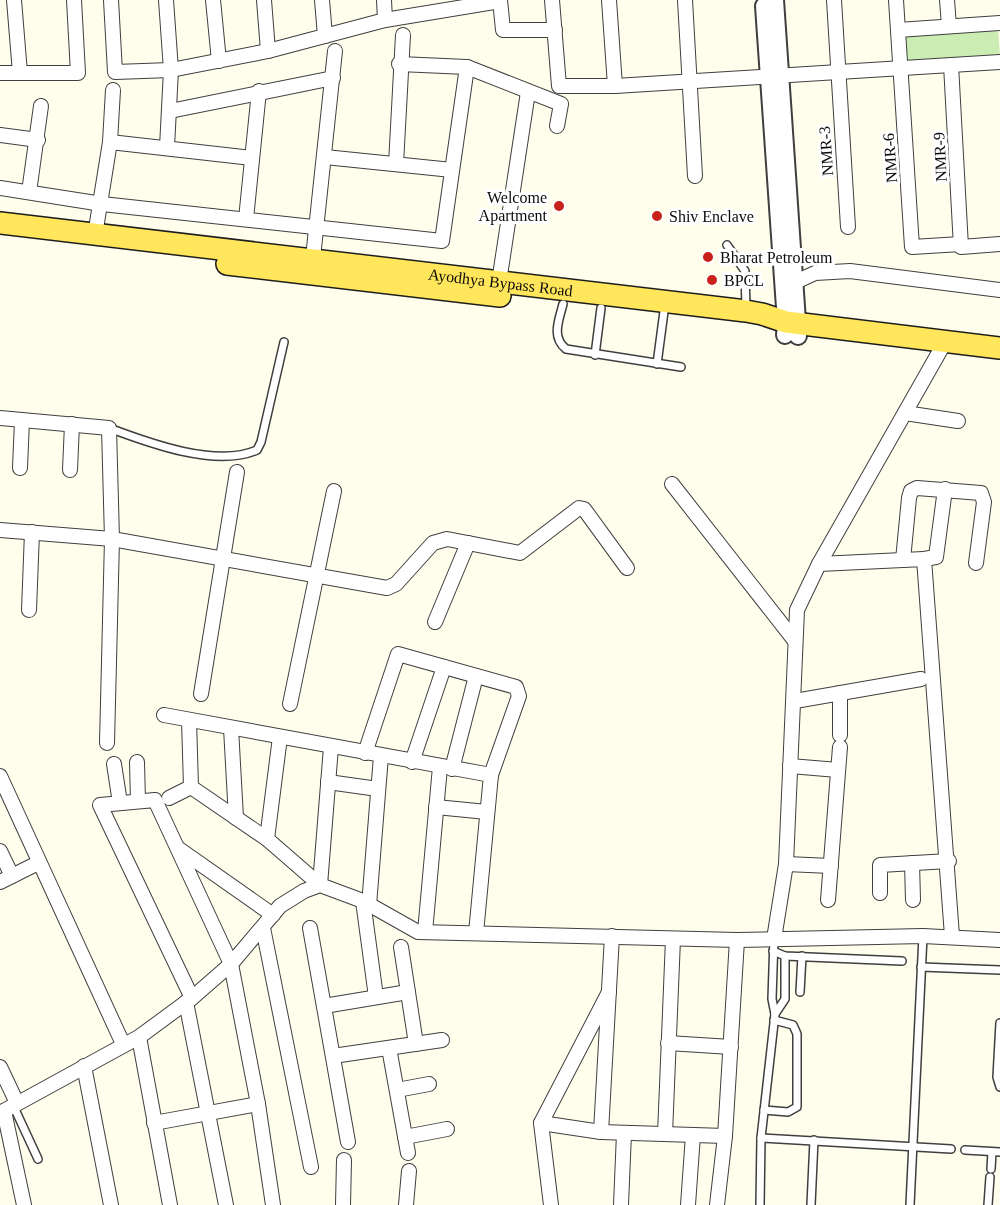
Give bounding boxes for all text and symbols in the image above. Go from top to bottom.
street label: NMR-3 [816,126,836,176]
street label: NMR-9 [930,132,950,182]
street label: NMR-6 [880,133,900,183]
place label: Welcome Apartment [479,189,548,225]
marker: Welcome Apartment [552,199,566,213]
place label: Shiv Enclave [669,208,754,225]
marker: Shiv Enclave [650,209,664,223]
place label: Bharat Petroleum [720,249,833,266]
marker: Bharat Petroleum [701,250,715,264]
street label: Ayodhya Bypass Road [427,265,574,299]
place label: BPCL [724,272,764,289]
marker: BPCL [705,273,719,287]

